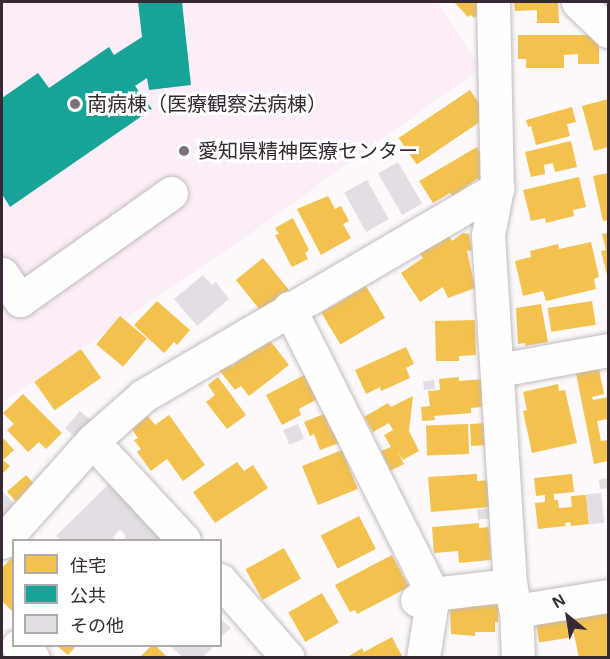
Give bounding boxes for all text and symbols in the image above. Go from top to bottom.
place label: 南病棟（医療観察法病棟） [87,92,327,116]
marker: 南病棟（医療観察法病棟） [68,97,82,111]
place label: 愛知県精神医療センター [198,139,418,163]
marker: 愛知県精神医療センター [175,142,193,160]
legend [12,539,222,647]
text: 住宅 [70,556,106,576]
text: 公共 [70,586,106,606]
north arrow [538,587,598,647]
text: N [549,591,568,611]
text: その他 [70,616,124,636]

